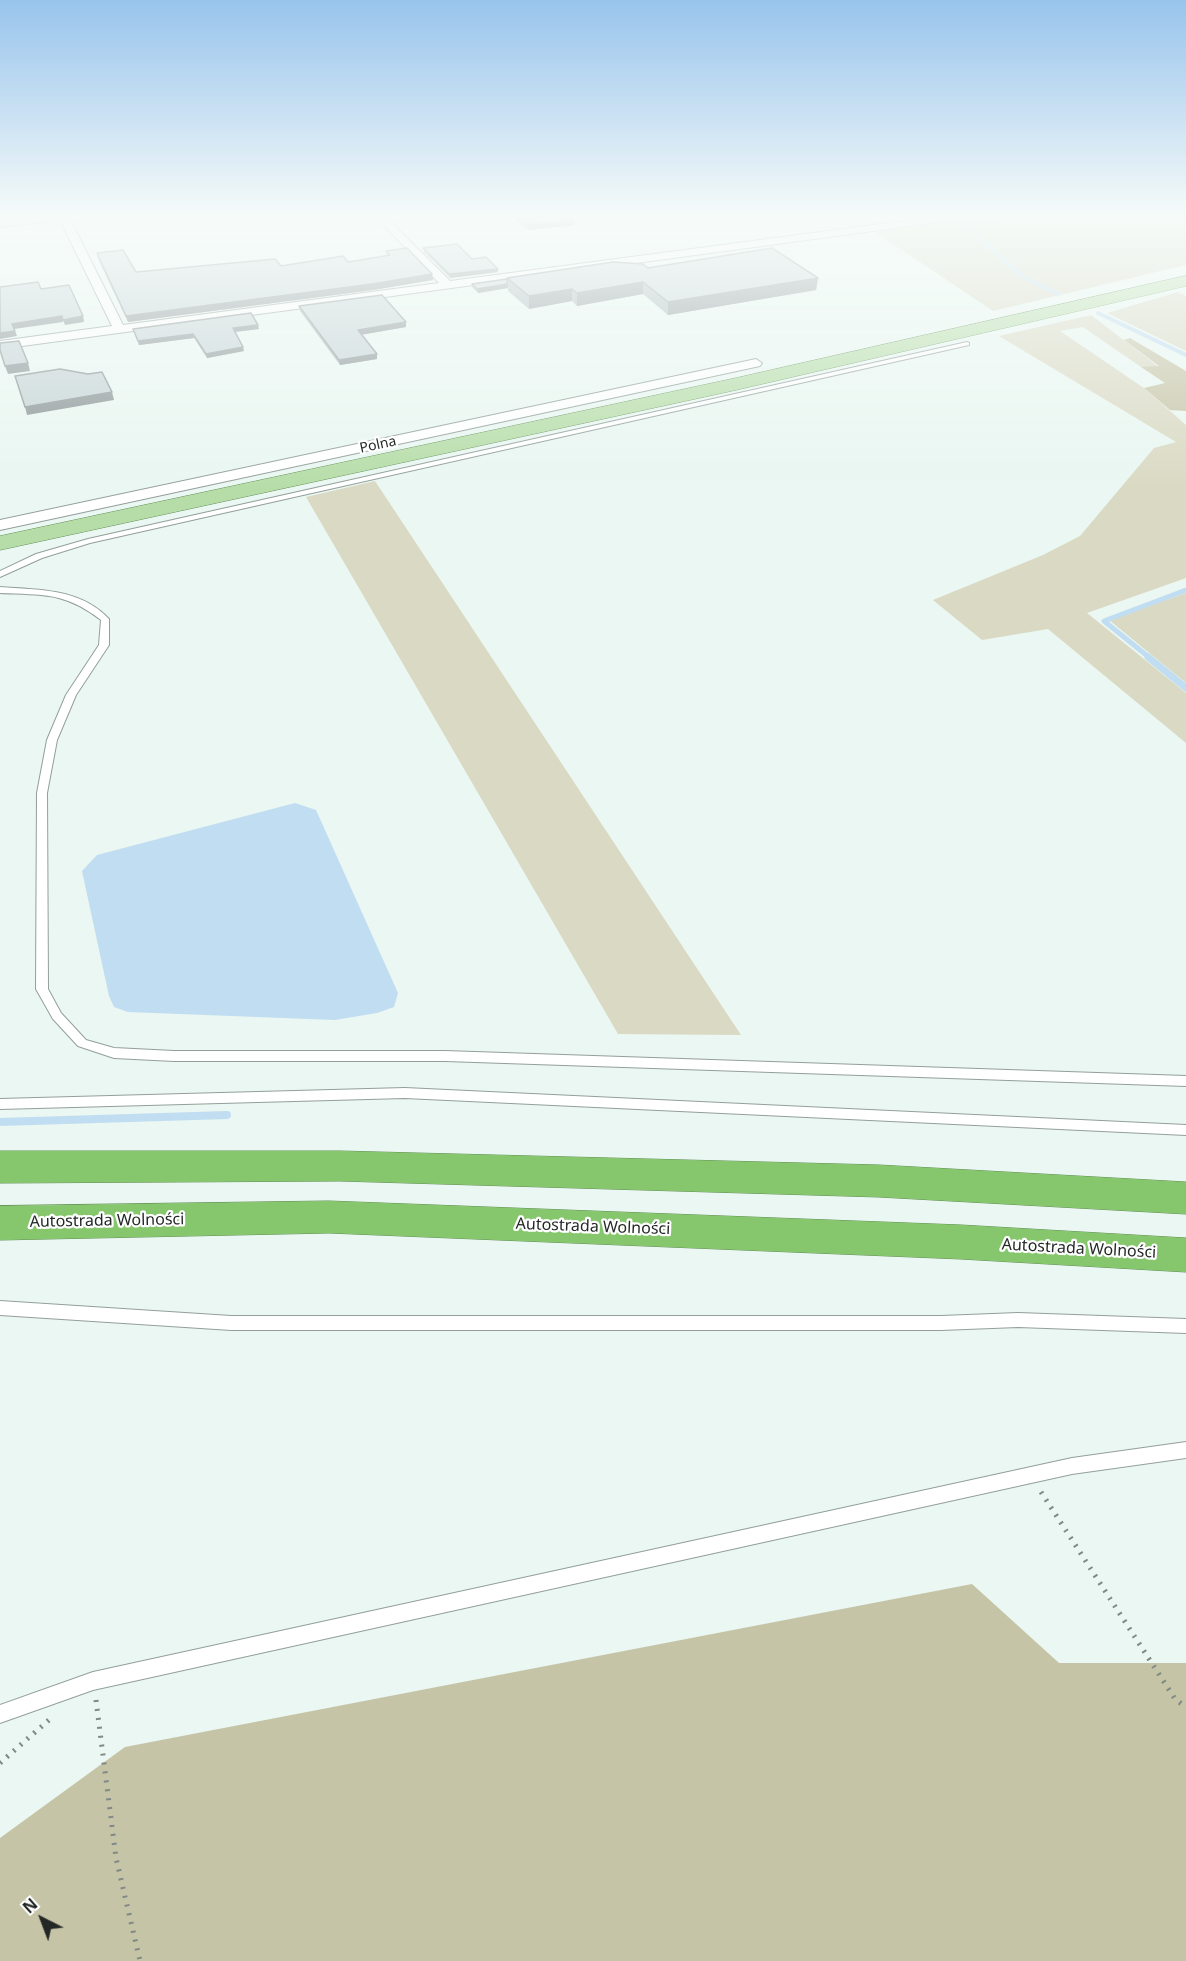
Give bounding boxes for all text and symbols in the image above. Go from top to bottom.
street label: Polna [358,433,398,457]
street label: Autostrada Wolności [30,1210,184,1232]
street label: Autostrada Wolności [515,1215,671,1239]
street label: Autostrada Wolności [1001,1235,1157,1263]
north arrow [12,1889,72,1949]
text: N [18,1893,42,1918]

